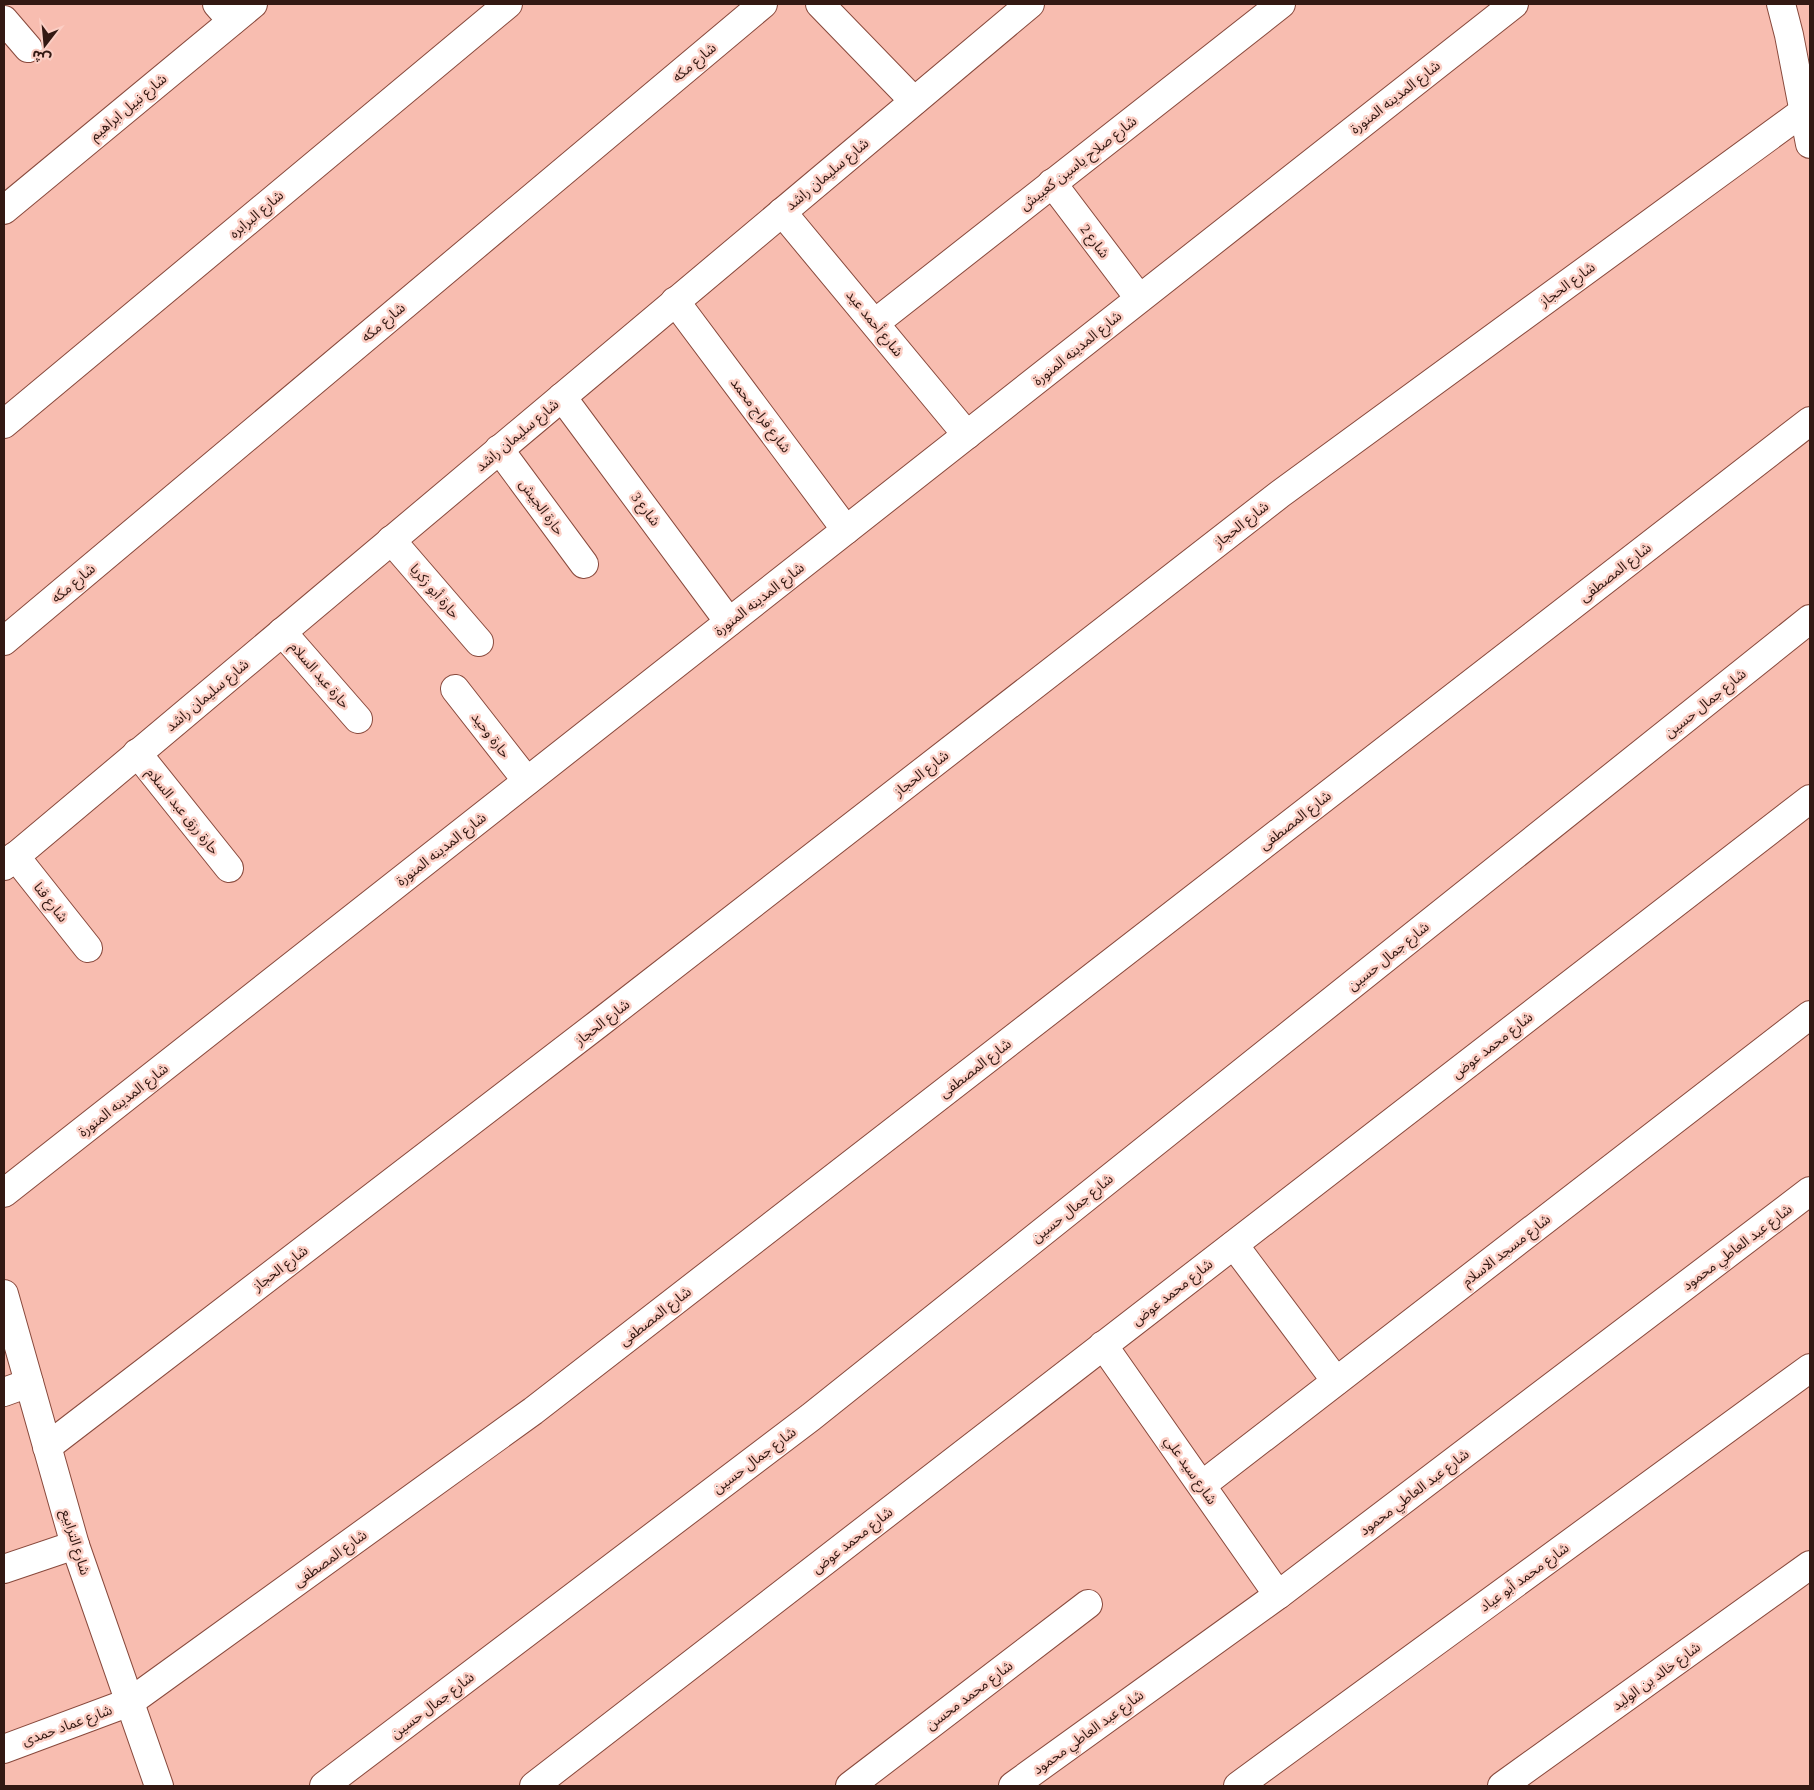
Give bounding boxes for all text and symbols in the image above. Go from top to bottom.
north arrow [20,20,70,70]
street label: شارع مكه [670,40,721,87]
text: ش [30,47,53,67]
street label: شارع المدينه المنورة [1348,58,1445,139]
street label: شارع نبيل ابراهيم [87,71,171,146]
street label: شارع صلاح ياسين كعبيش [1017,113,1141,216]
street label: شارع سليمان راشد [783,136,874,216]
street label: شارع البرابره [226,188,288,243]
street label: شارع 2 [1075,222,1112,263]
street label: شارع الحجاز [1536,259,1600,313]
street label: شارع أحمد عيد [841,286,907,361]
street label: شارع مكه [359,300,410,347]
street label: شارع المدينه المنورة [1030,308,1126,391]
street label: شارع فراج محمد [725,375,794,458]
street label: شارع سليمان راشد [473,397,564,477]
street label: حارة الجيش [516,477,567,539]
street label: شارع 3 [626,490,663,531]
street label: شارع الحجاز [1210,499,1273,553]
street label: شارع المصطفى [1577,540,1656,607]
street label: حارة أبو زكريا [406,560,464,622]
street label: شارع المدينه المنورة [712,560,809,641]
street label: شارع مكه [49,561,100,608]
street label: حارة عبد السلام [285,639,352,714]
street label: شارع سليمان راشد [163,657,254,737]
street label: شارع جمال حسين [1662,666,1751,743]
street label: حارة وحيد [468,710,513,762]
street label: شارع الحجاز [890,748,953,802]
street label: حارة رزق عبد السلام [141,765,222,860]
street label: شارع المصطفى [1257,788,1336,855]
street label: شارع المدينه المنورة [394,810,491,891]
street label: شارع قنا [28,880,71,927]
street label: شارع جمال حسين [1345,919,1434,996]
street label: شارع الحجاز [571,997,634,1051]
street label: شارع محمد عوض [1449,1009,1537,1084]
street label: شارع المصطفى [937,1036,1016,1103]
street label: شارع المدينه المنورة [76,1061,173,1142]
street label: شارع جمال حسين [1029,1171,1118,1248]
street label: شارع عبد العاطي محمود [1680,1201,1797,1296]
street label: شارع مسجد الاسلام [1459,1211,1555,1292]
street label: شارع الحجاز [249,1243,313,1297]
street label: شارع محمد عوض [1129,1256,1217,1331]
street label: شارع المصطفى [617,1284,696,1351]
street label: شارع جمال حسين [710,1424,801,1499]
street label: شارع سيد علي [1159,1433,1220,1509]
street label: شارع عبد العاطي محمود [1357,1446,1474,1541]
street label: شارع محمد عوض [809,1504,897,1579]
street label: شارع الترابيع [56,1507,93,1578]
street label: شارع المصطفى [291,1527,371,1592]
street label: شارع محمد أبو عياد [1476,1539,1573,1617]
street label: شارع خالد بن الوليد [1609,1639,1705,1716]
street label: شارع محمد محسن [923,1658,1017,1735]
street label: شارع جمال حسين [388,1669,479,1744]
street label: شارع عبد العاطي محمود [1030,1687,1148,1780]
street label: شارع عماد حمدى [20,1702,115,1752]

